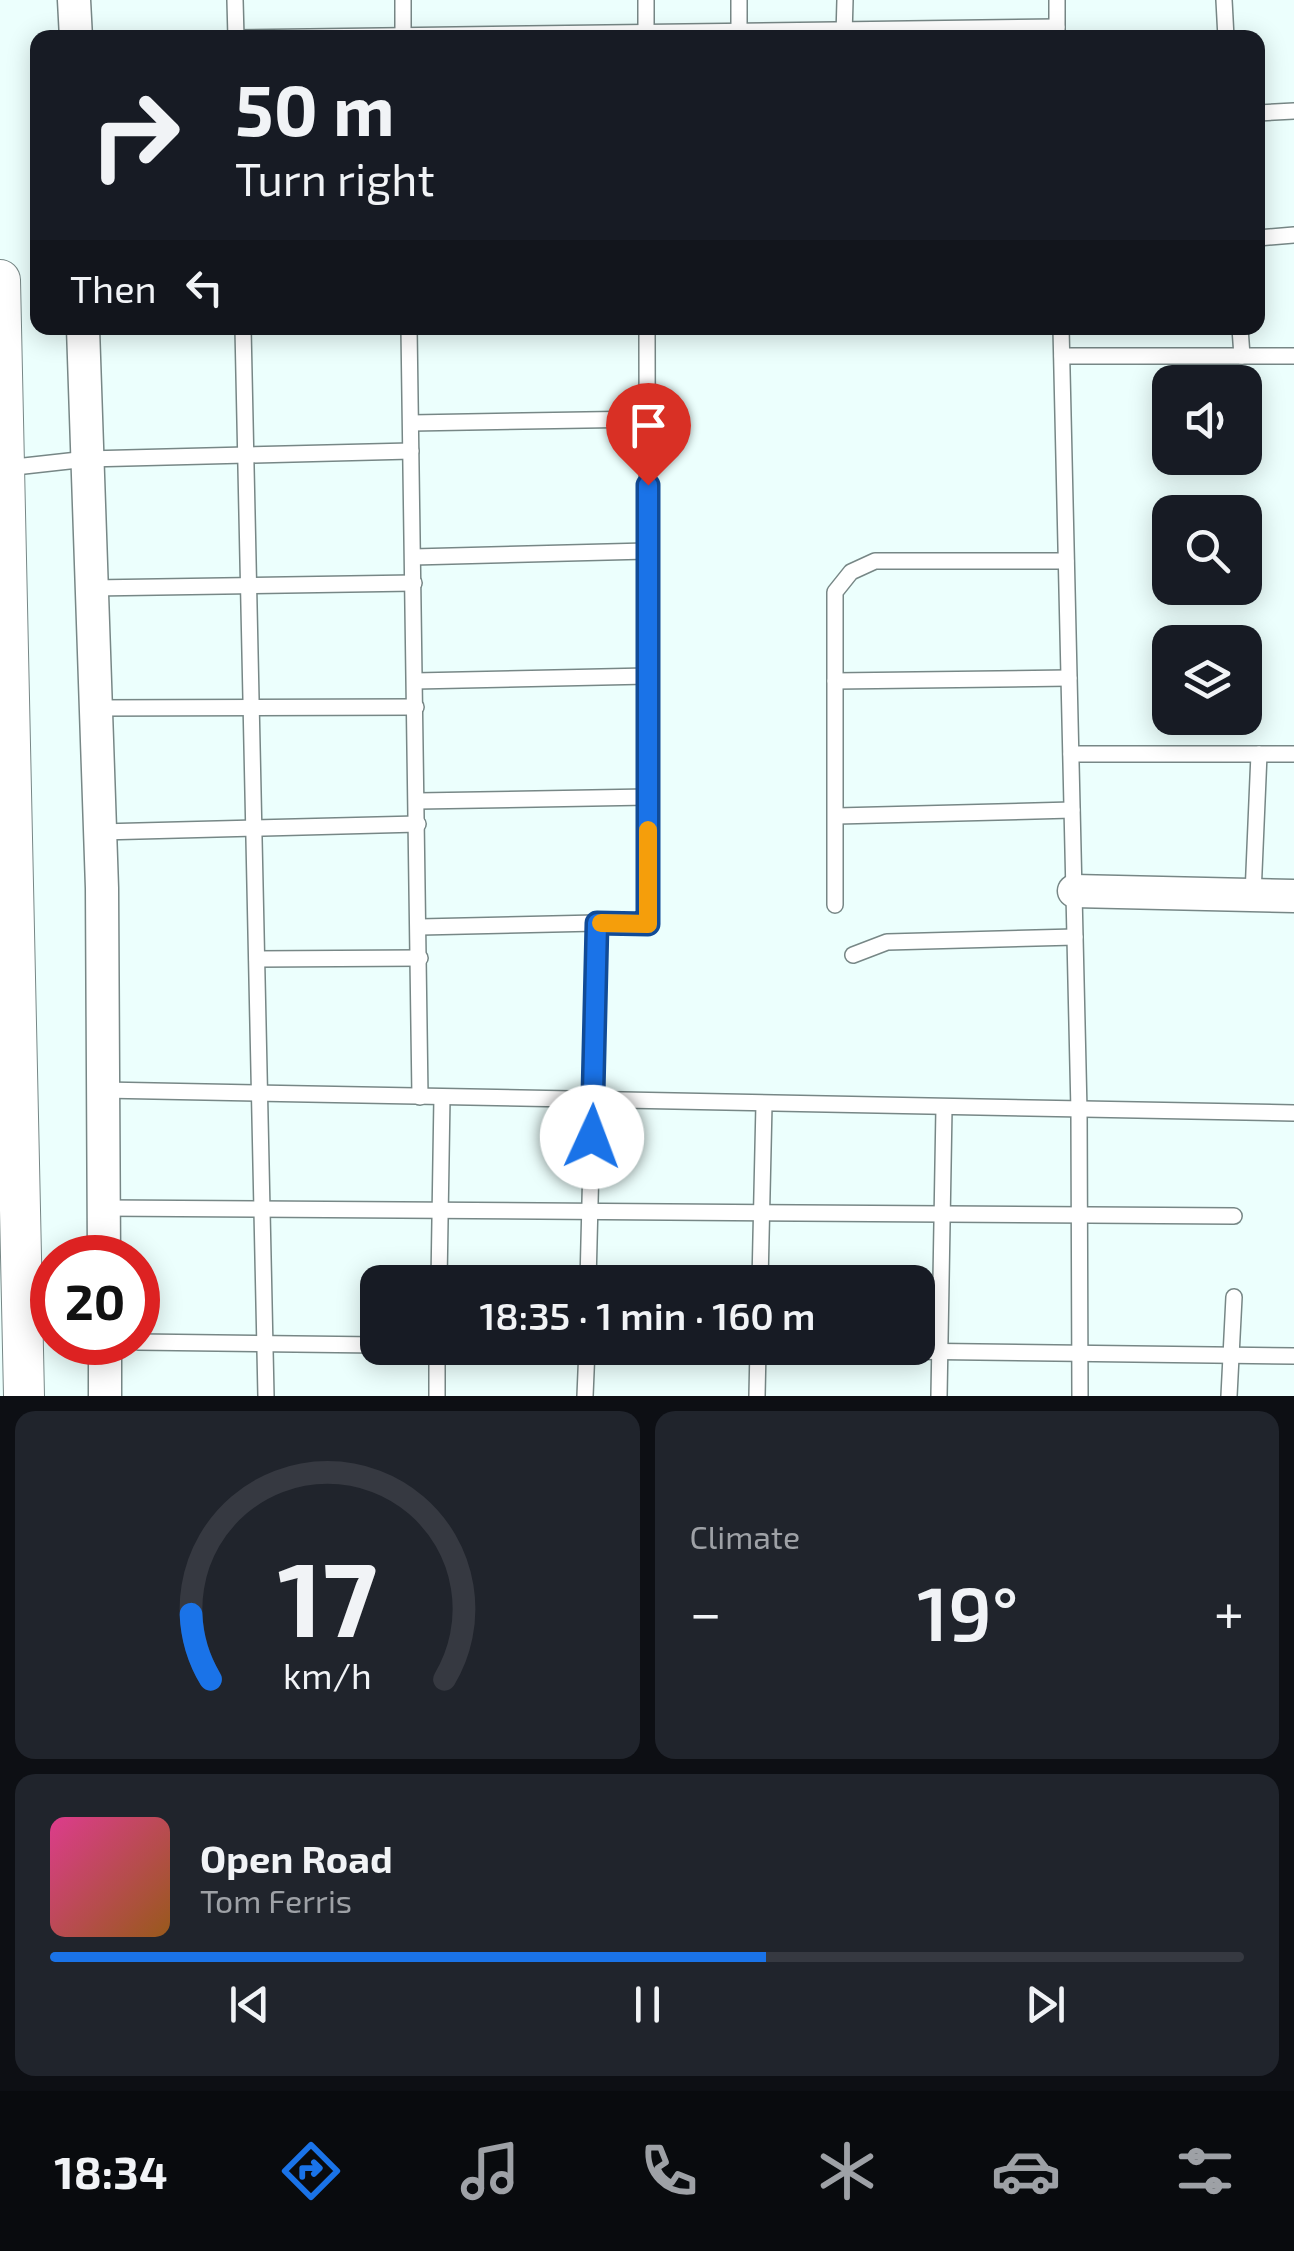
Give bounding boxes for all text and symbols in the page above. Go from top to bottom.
text: 50 m [235,66,395,150]
icon: right [70,70,200,200]
text: Turn right [235,151,435,205]
icon: left [177,260,232,315]
text: Then [70,265,157,311]
map controls [1152,365,1262,735]
button: sound [1152,365,1262,475]
pin [606,383,691,486]
icon: arrive [621,398,676,453]
button: search [1152,495,1262,605]
button: layers [1152,625,1262,735]
position arrow [540,1085,644,1189]
speed limit sign: 20 [30,1235,160,1365]
text: 18:35 · 1 min · 160 m [479,1292,816,1338]
text: Climate [690,1517,800,1555]
text: 17 [277,1533,377,1658]
text: 19° [917,1566,1018,1656]
text: − [690,1578,722,1644]
text: + [1214,1578,1244,1644]
text: km/h [283,1653,372,1696]
text: Open Road [200,1835,393,1881]
text: Tom Ferris [200,1881,352,1919]
icon: previous [222,1977,277,2032]
icon: pause [620,1977,675,2032]
icon: next [1018,1977,1073,2032]
icon: directions [276,2136,346,2206]
icon: music [455,2136,525,2206]
icon: phone [634,2136,704,2206]
icon: climate [812,2136,882,2206]
icon: car [991,2136,1061,2206]
icon: filters [1170,2136,1240,2206]
text: 18:34 [54,2144,168,2198]

